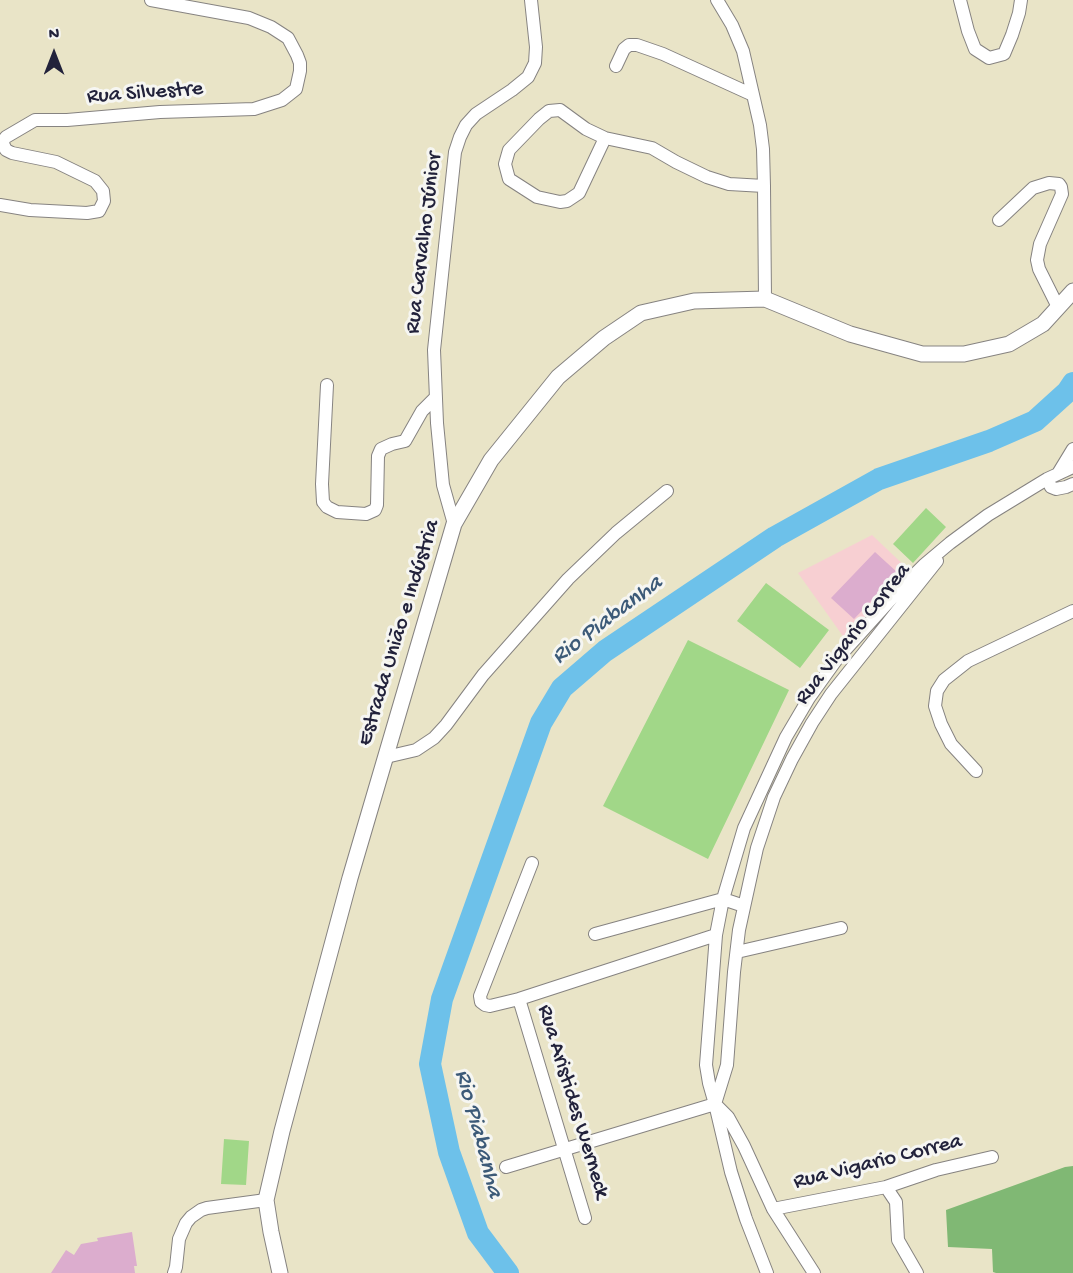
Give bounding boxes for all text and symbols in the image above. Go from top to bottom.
north arrow [24,24,84,84]
text: N [49,26,59,45]
street label: Rua Silvestre [86,77,204,111]
street label: Rua Carvalho Júnior [401,151,449,335]
street label: Estrada União e Indústria [353,517,447,749]
street label: Rua Vigario Correa [790,559,918,711]
water label: Rio Piabanha [547,570,669,672]
street label: Rua Aristides Werneck [530,1002,614,1202]
water label: Rio Piabanha [446,1067,508,1201]
street label: Rua Vigario Correa [791,1129,965,1197]

